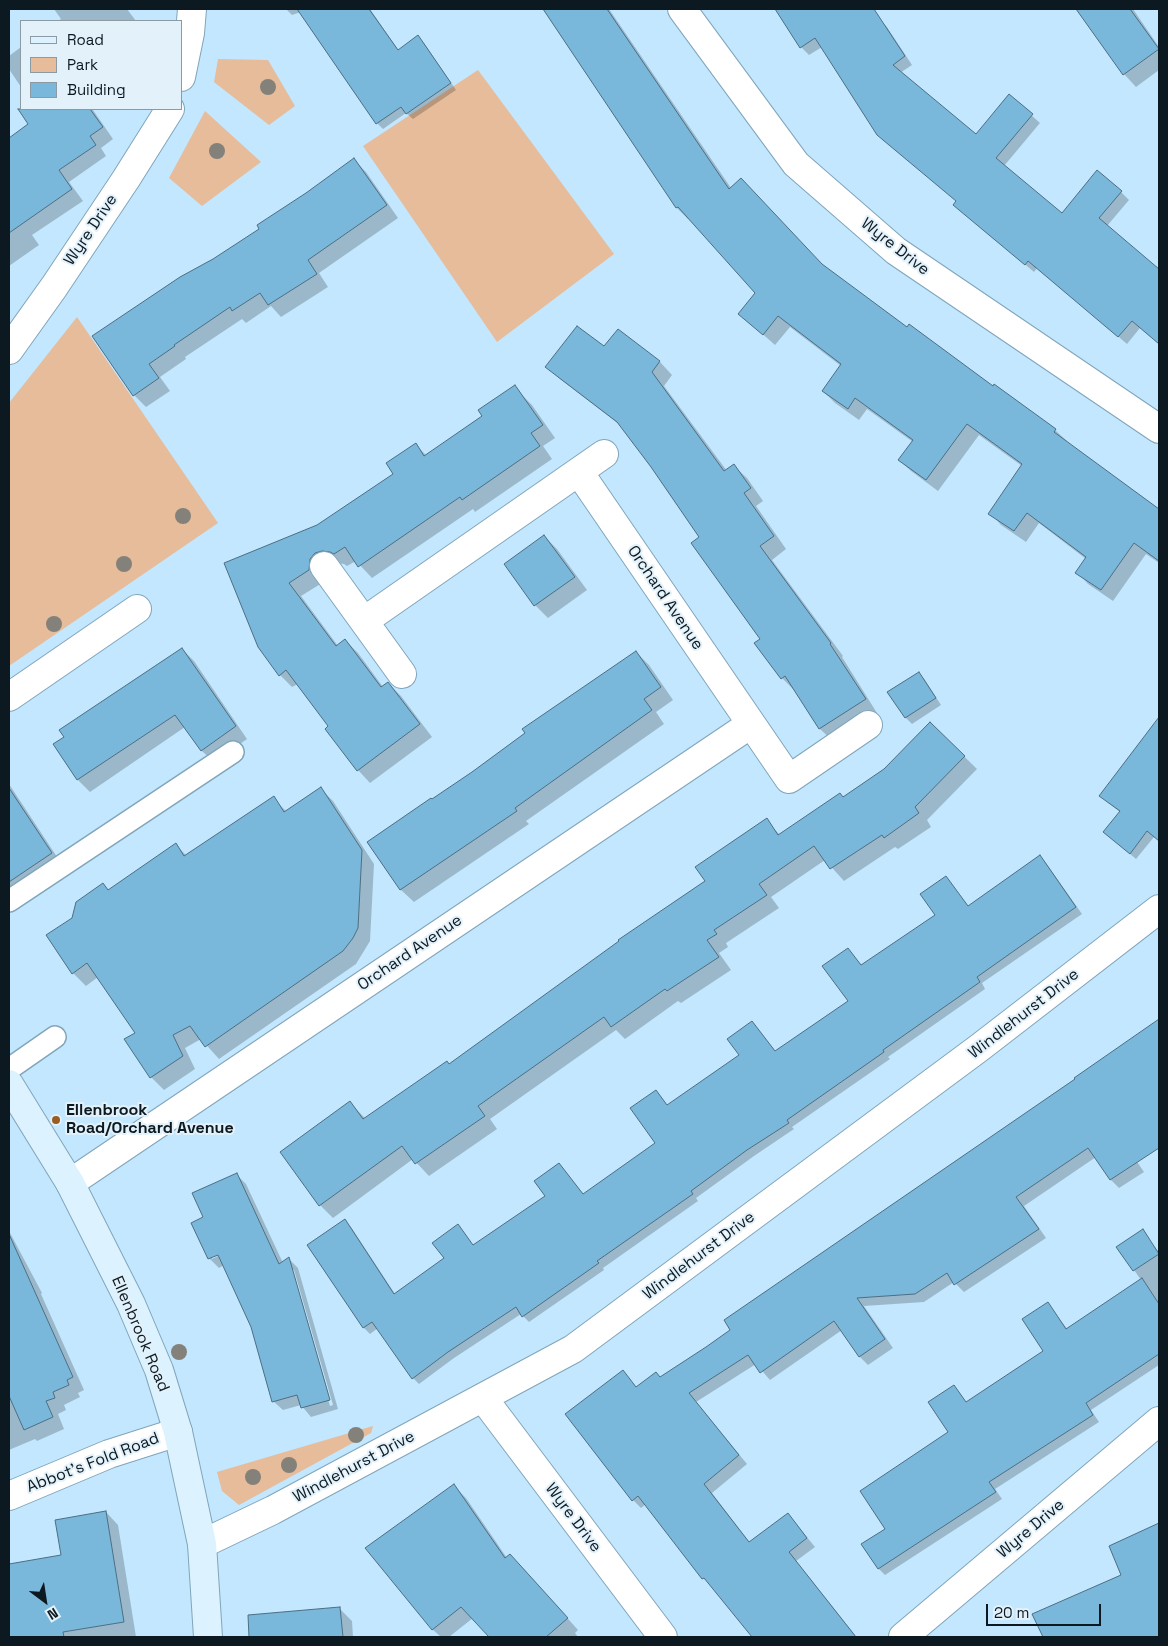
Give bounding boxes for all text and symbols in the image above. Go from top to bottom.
legend [20,20,182,110]
text: Road [67,30,104,49]
text: Park [67,55,98,74]
text: Building [67,80,126,99]
street label: Wyre Drive [60,191,122,269]
street label: Wyre Drive [857,214,933,280]
street label: Orchard Avenue [623,542,707,654]
street label: Orchard Avenue [354,911,466,995]
street label: Windlehurst Drive [965,965,1083,1063]
place label: Ellenbrook Road/Orchard Avenue [66,1101,234,1139]
marker: Ellenbrook Road/Orchard Avenue [50,1114,62,1126]
street label: Windlehurst Drive [639,1208,759,1304]
street label: Ellenbrook Road [107,1273,173,1395]
street label: Windlehurst Drive [290,1427,418,1507]
street label: Abbot's Fold Road [24,1429,162,1497]
street label: Wyre Drive [541,1480,605,1556]
street label: Wyre Drive [994,1495,1068,1563]
north arrow [20,1576,70,1626]
scale bar [988,1594,1103,1626]
text: 20 m [994,1603,1029,1622]
text: N [44,1604,61,1624]

